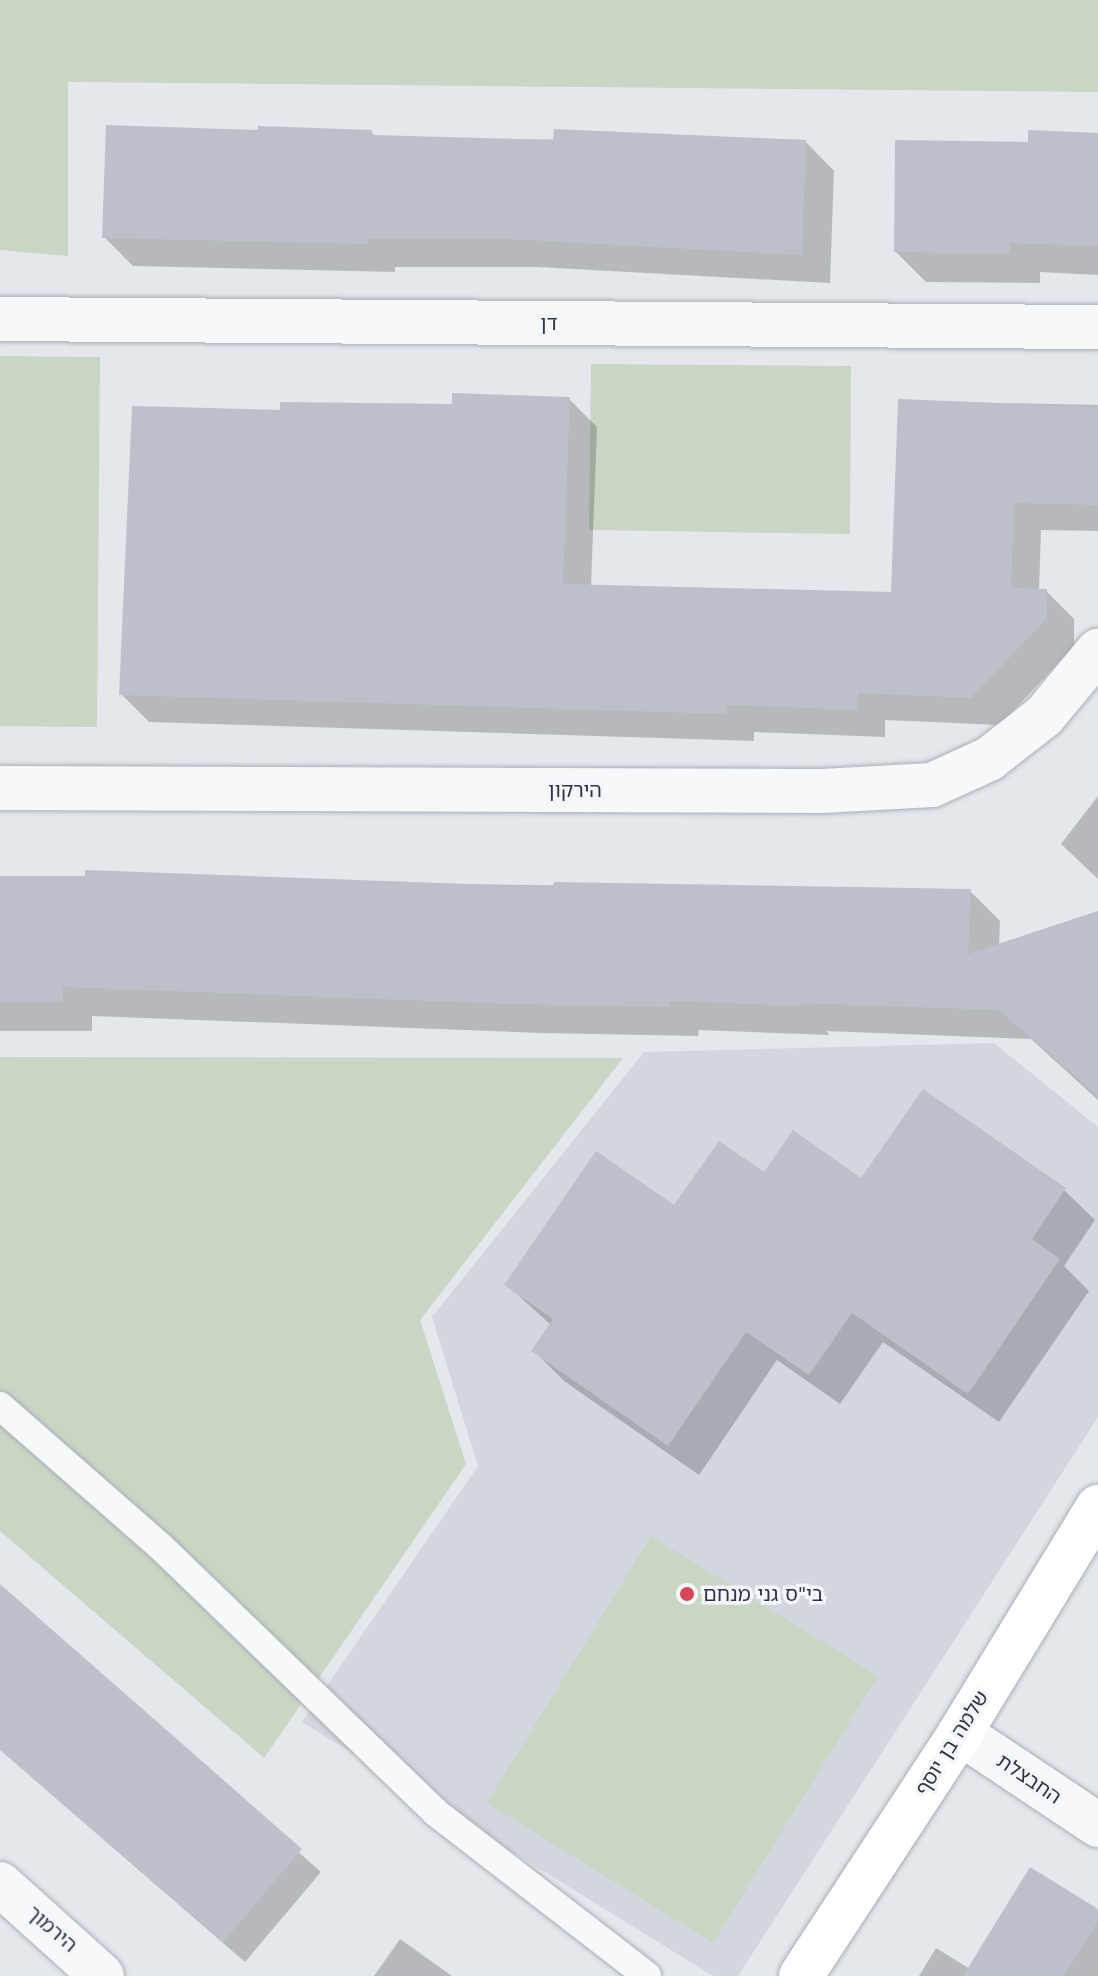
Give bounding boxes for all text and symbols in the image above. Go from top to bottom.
street label: דן [540,311,558,335]
street label: הירקון [548,778,602,802]
place label: בי"ס גני מנחם [703,1582,823,1606]
marker: בי"ס גני מנחם [678,1585,696,1603]
street label: שלמה בן יוסף [910,1686,994,1800]
street label: החבצלת [992,1749,1066,1809]
street label: הירמוך [22,1901,82,1957]

